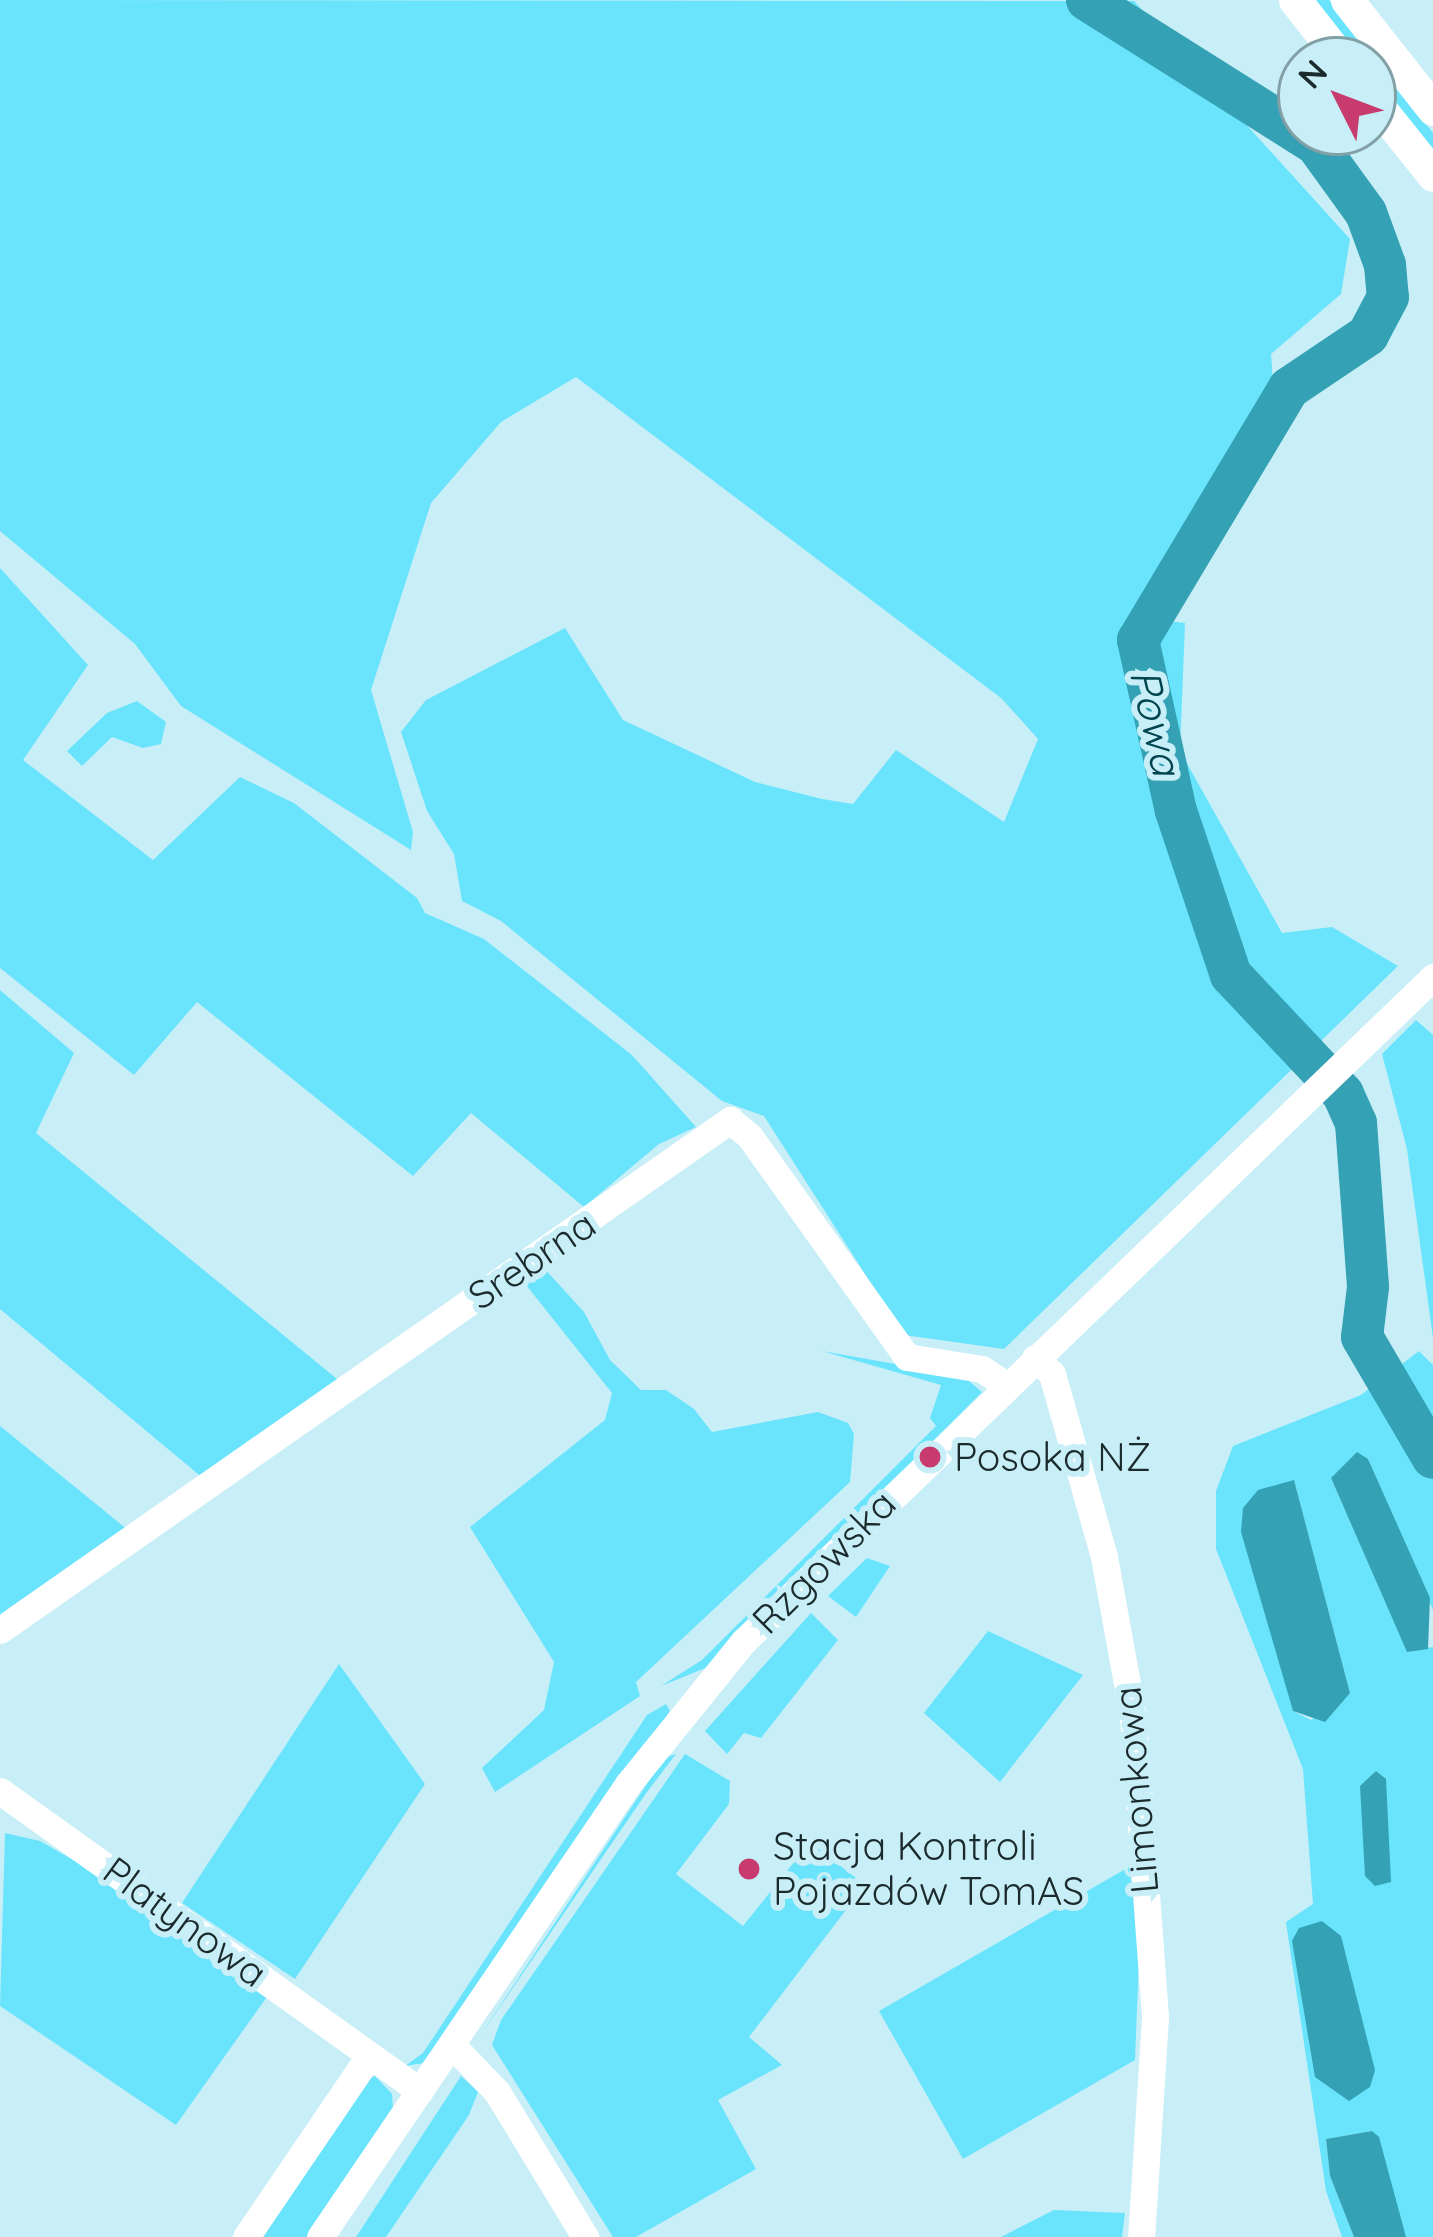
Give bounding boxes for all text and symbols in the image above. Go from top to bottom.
north arrow [1277,36,1397,156]
text: N [1289,51,1335,96]
water label: Powa [1119,664,1193,780]
street label: Srebrna [460,1201,604,1319]
place label: Posoka NŻ [954,1434,1151,1480]
marker: Posoka NŻ [917,1444,943,1470]
street label: Rzgowska [743,1481,905,1643]
street label: Limonkowa [1104,1685,1168,1895]
place label: Stacja Kontroli Pojazdów TomAS [773,1824,1084,1915]
street label: Platynowa [94,1847,276,1997]
marker: Stacja Kontroli Pojazdów TomAS [736,1856,762,1882]

